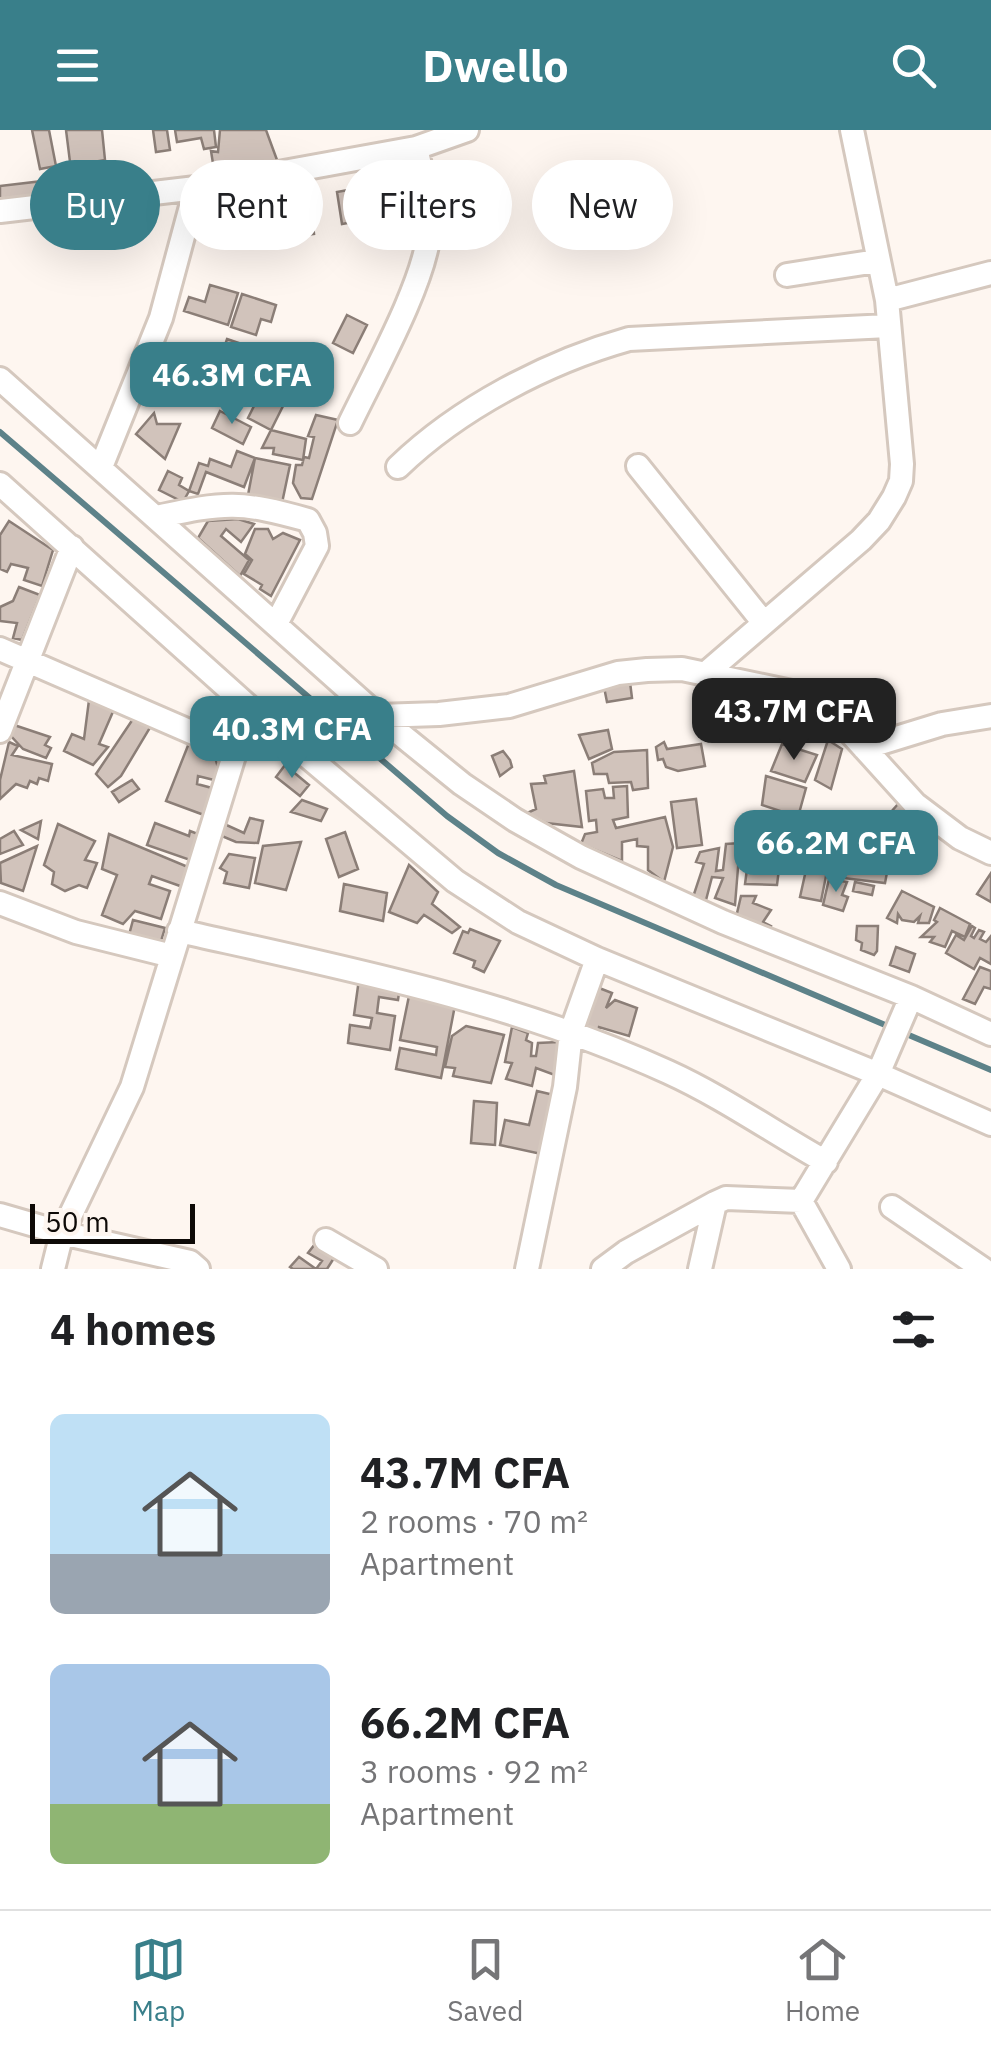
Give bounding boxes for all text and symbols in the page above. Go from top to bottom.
text: Dwello [422,36,569,94]
icon: menu [50,38,105,93]
icon: search [886,38,941,93]
chip: Buy [30,160,160,250]
chip: Rent [180,160,323,250]
chip: Filters [343,160,512,250]
chip: New [532,160,673,250]
pin: 46.3M CFA [118,342,346,427]
text: 46.3M CFA [152,353,312,395]
pin: 43.7M CFA [680,678,908,763]
text: 43.7M CFA [714,689,874,731]
pin: 40.3M CFA [178,696,406,781]
text: 40.3M CFA [212,707,372,749]
pin: 66.2M CFA [722,810,950,895]
text: 66.2M CFA [756,821,916,863]
scale bar [30,1199,195,1244]
text: 50 m [45,1203,110,1240]
text: 4 homes [50,1302,216,1357]
icon: filters [886,1302,941,1357]
text: 43.7M CFA [360,1445,570,1500]
icon: home [130,1454,250,1574]
text: 2 rooms · 70 m² [360,1500,588,1542]
text: Apartment [360,1542,514,1584]
text: 66.2M CFA [360,1695,570,1750]
icon: home [130,1704,250,1824]
text: 3 rooms · 92 m² [360,1750,588,1792]
text: Apartment [360,1792,514,1834]
tab: Map [131,1932,186,2029]
tab: Saved [447,1932,523,2029]
tab: Home [785,1932,860,2029]

